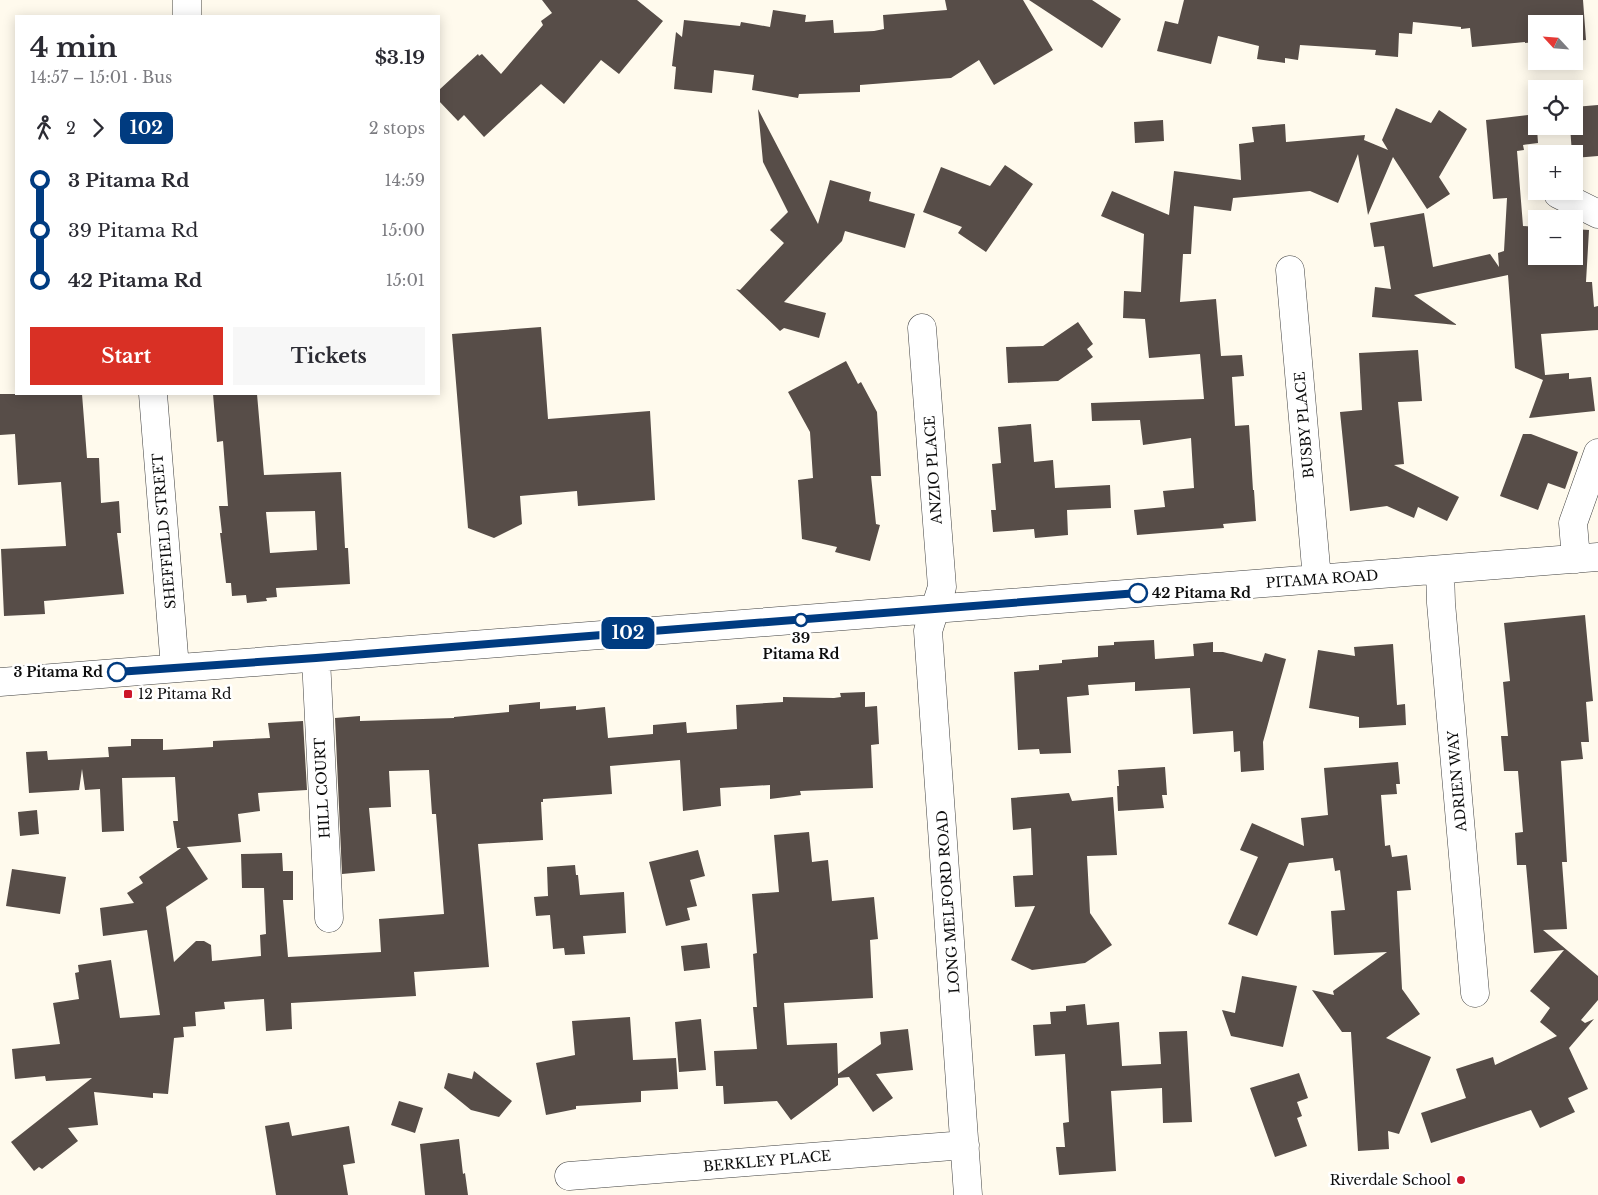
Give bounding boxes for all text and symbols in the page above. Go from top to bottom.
north arrow [1528,15,1582,70]
map controls [1528,15,1583,265]
text: 4 min [30,30,117,65]
text: $3.19 [375,46,425,69]
text: 14:57 – 15:01 · Bus [30,67,172,87]
button: locate [1528,80,1583,135]
icon: walk [30,114,58,142]
icon: forward [84,114,112,142]
text: 102 [130,117,163,139]
text: 2 [66,118,76,138]
text: 2 stops [369,118,425,138]
button: + [1528,145,1583,200]
text: 3 Pitama Rd [68,169,189,192]
text: 14:59 [385,170,425,190]
button: − [1528,210,1583,265]
text: 39 Pitama Rd [68,219,198,242]
text: 15:00 [381,220,425,240]
text: 42 Pitama Rd [68,269,202,292]
text: 15:01 [386,270,425,290]
button: Start [30,327,223,385]
button: Tickets [233,327,425,385]
street label: BUSBY PLACE [1290,371,1318,479]
street label: ANZIO PLACE [920,415,946,526]
street label: SHEFFIELD STREET [148,452,180,610]
street label: PITAMA ROAD [1265,566,1379,592]
marker: 42 Pitama Rd [1128,583,1148,603]
place label: 42 Pitama Rd [1152,584,1251,602]
marker: 39 Pitama Rd [794,613,808,627]
line badge: 102 [599,617,657,649]
text: 102 [611,622,645,644]
place label: 39 Pitama Rd [763,629,840,663]
marker: 3 Pitama Rd [107,662,127,682]
place label: 3 Pitama Rd [14,663,103,681]
place label: 12 Pitama Rd [138,685,232,703]
marker: 12 Pitama Rd [122,688,134,700]
street label: ADRIEN WAY [1444,729,1470,833]
street label: HILL COURT [310,737,334,839]
street label: LONG MELFORD ROAD [933,810,963,994]
street label: BERKLEY PLACE [702,1146,832,1176]
place label: Riverdale School [1330,1171,1451,1189]
marker: Riverdale School [1455,1174,1467,1186]

